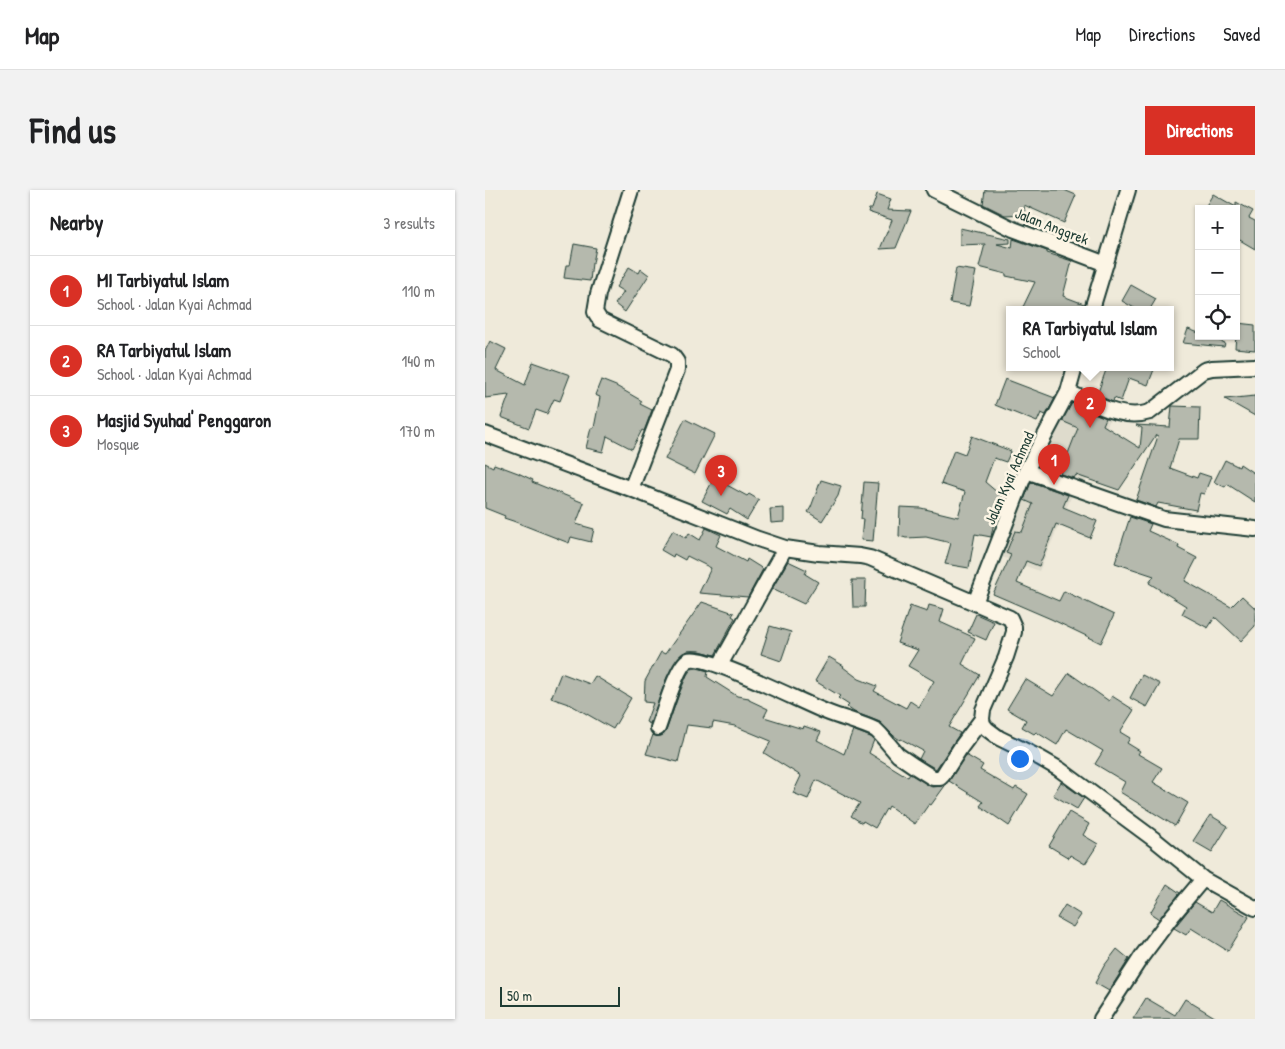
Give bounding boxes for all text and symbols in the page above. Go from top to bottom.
text: Map [25,19,59,51]
text: Map [1076,22,1101,47]
text: Directions [1129,22,1195,47]
text: Saved [1223,22,1260,47]
button: Directions [1145,106,1255,155]
text: Find us [30,107,116,154]
street label: Jalan Anggrek [1012,202,1092,250]
map controls [1195,205,1240,340]
button: + [1195,205,1240,250]
text: Nearby [50,208,103,237]
text: 3 results [383,212,435,234]
button: − [1195,250,1240,295]
text: MI Tarbiyatul Islam [97,267,229,293]
text: 1 [63,280,69,302]
text: 110 m [402,280,435,302]
text: School · Jalan Kyai Achmad [97,293,251,315]
button: locate [1195,295,1240,340]
popup [1006,306,1174,371]
text: RA Tarbiyatul Islam [1023,315,1157,341]
text: RA Tarbiyatul Islam [97,337,231,363]
text: School [1023,341,1060,363]
text: 2 [62,350,70,372]
text: 140 m [401,350,435,372]
text: School · Jalan Kyai Achmad [97,363,251,385]
pin: 2 [1074,387,1106,428]
text: Masjid Syuhad' Penggaron [97,407,271,433]
text: 3 [62,420,70,442]
text: 170 m [400,420,435,442]
street label: Jalan Kyai Achmad [979,428,1039,528]
text: Mosque [97,433,139,455]
pin: 1 [1038,444,1070,485]
pin: 3 [705,455,737,496]
your location [1007,746,1033,772]
scale bar [500,984,620,1007]
text: 50 m [507,986,532,1005]

